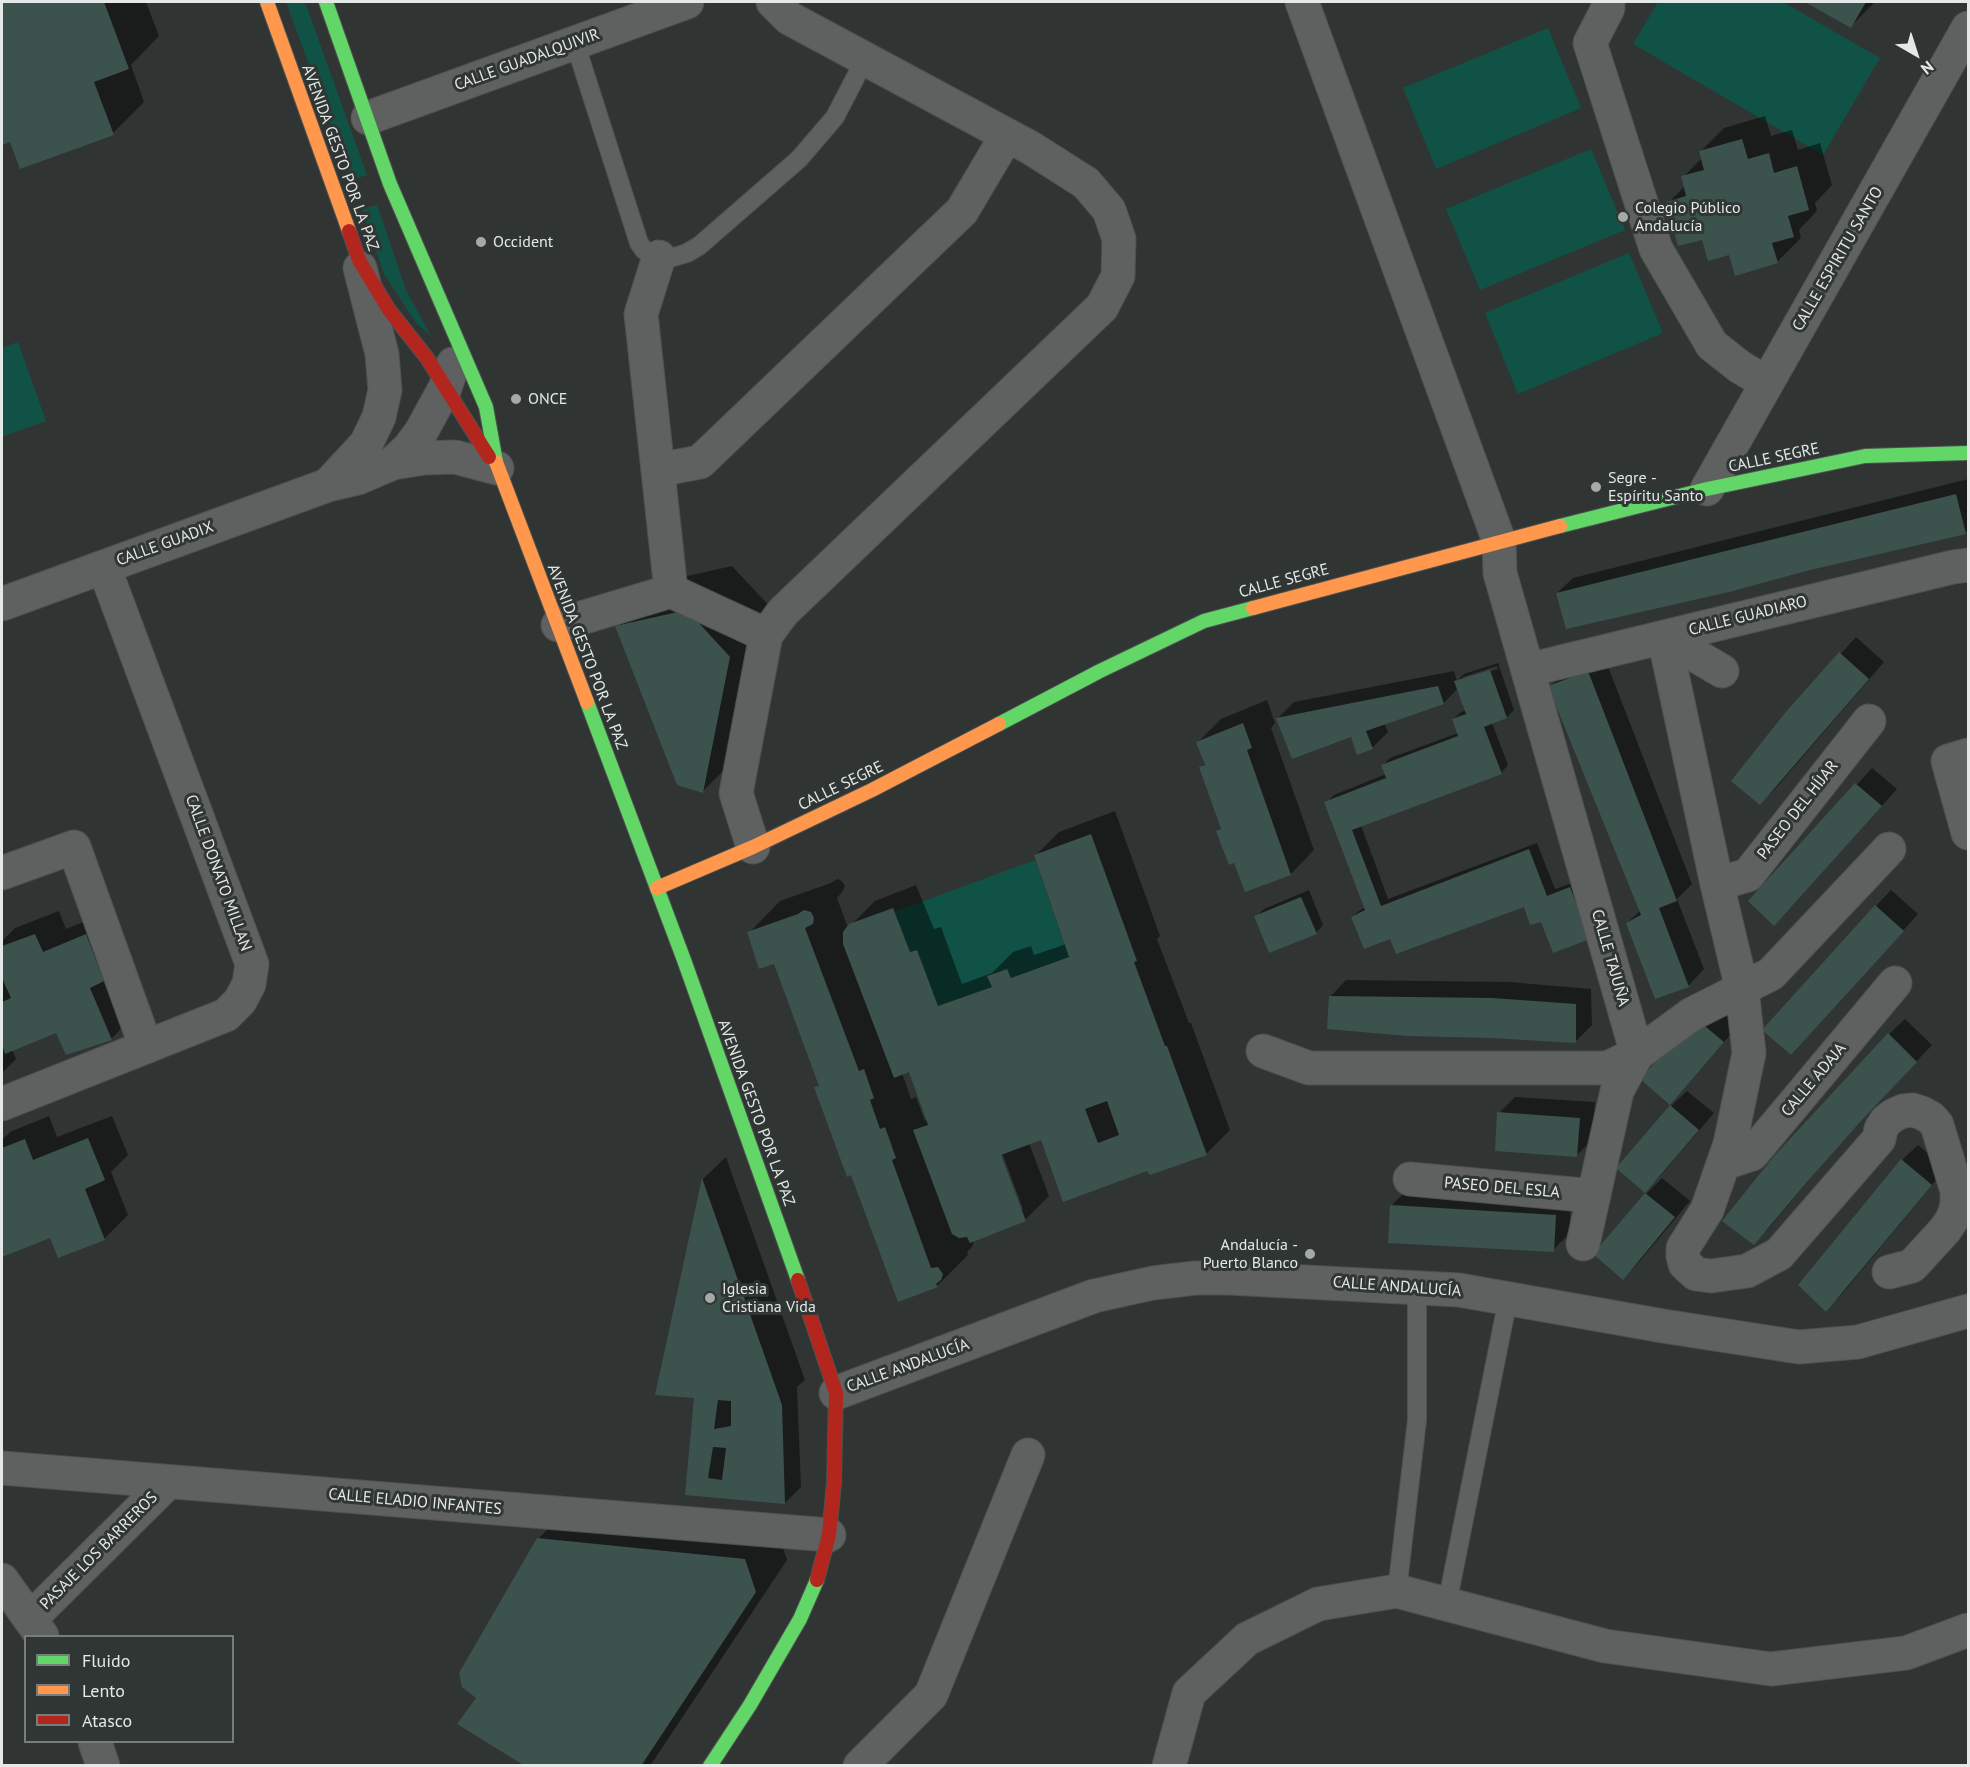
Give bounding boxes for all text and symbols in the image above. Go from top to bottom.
north arrow [1886,24,1946,84]
street label: CALLE GUADALQUIVIR [452,25,602,95]
text: N [1917,57,1938,79]
street label: AVENIDA GESTO POR LA PAZ [297,62,383,254]
street label: CALLE ESPIRITU SANTO [1789,183,1887,335]
place label: Colegio Público Andalucía [1635,198,1741,236]
marker: Colegio Público Andalucía [1616,210,1630,224]
place label: Occident [493,232,553,252]
marker: Occident [474,235,488,249]
place label: ONCE [528,389,567,409]
marker: ONCE [509,392,523,406]
street label: CALLE SEGRE [1727,439,1821,477]
place label: Segre - Espíritu Santo [1608,468,1703,506]
marker: Segre - Espíritu Santo [1589,480,1603,494]
street label: CALLE GUADIX [114,518,216,570]
street label: CALLE SEGRE [1237,560,1331,602]
street label: AVENIDA GESTO POR LA PAZ [543,562,631,752]
street label: CALLE GUADIARO [1687,592,1809,640]
street label: CALLE SEGRE [795,757,887,815]
street label: PASEO DEL HÍJAR [1753,757,1843,863]
street label: CALLE DONATO MILLAN [181,792,255,954]
street label: CALLE TAJUÑA [1587,907,1633,1009]
street label: AVENIDA GESTO POR LA PAZ [713,1017,799,1209]
street label: CALLE ADAJA [1778,1039,1850,1121]
street label: PASEO DEL ESLA [1443,1173,1561,1203]
place label: Andalucía - Puerto Blanco [1203,1235,1298,1273]
marker: Andalucía - Puerto Blanco [1303,1247,1317,1261]
street label: CALLE ANDALUCÍA [1332,1273,1462,1301]
place label: Iglesia Cristiana Vida [722,1279,816,1317]
marker: Iglesia Cristiana Vida [703,1291,717,1305]
street label: CALLE ANDALUCÍA [844,1335,972,1397]
street label: CALLE ELADIO INFANTES [328,1485,502,1519]
street label: PASAJE LOS BARREROS [36,1488,162,1614]
legend [24,1635,234,1743]
text: Fluido [82,1649,130,1672]
text: Lento [82,1679,125,1702]
text: Atasco [82,1709,132,1732]

